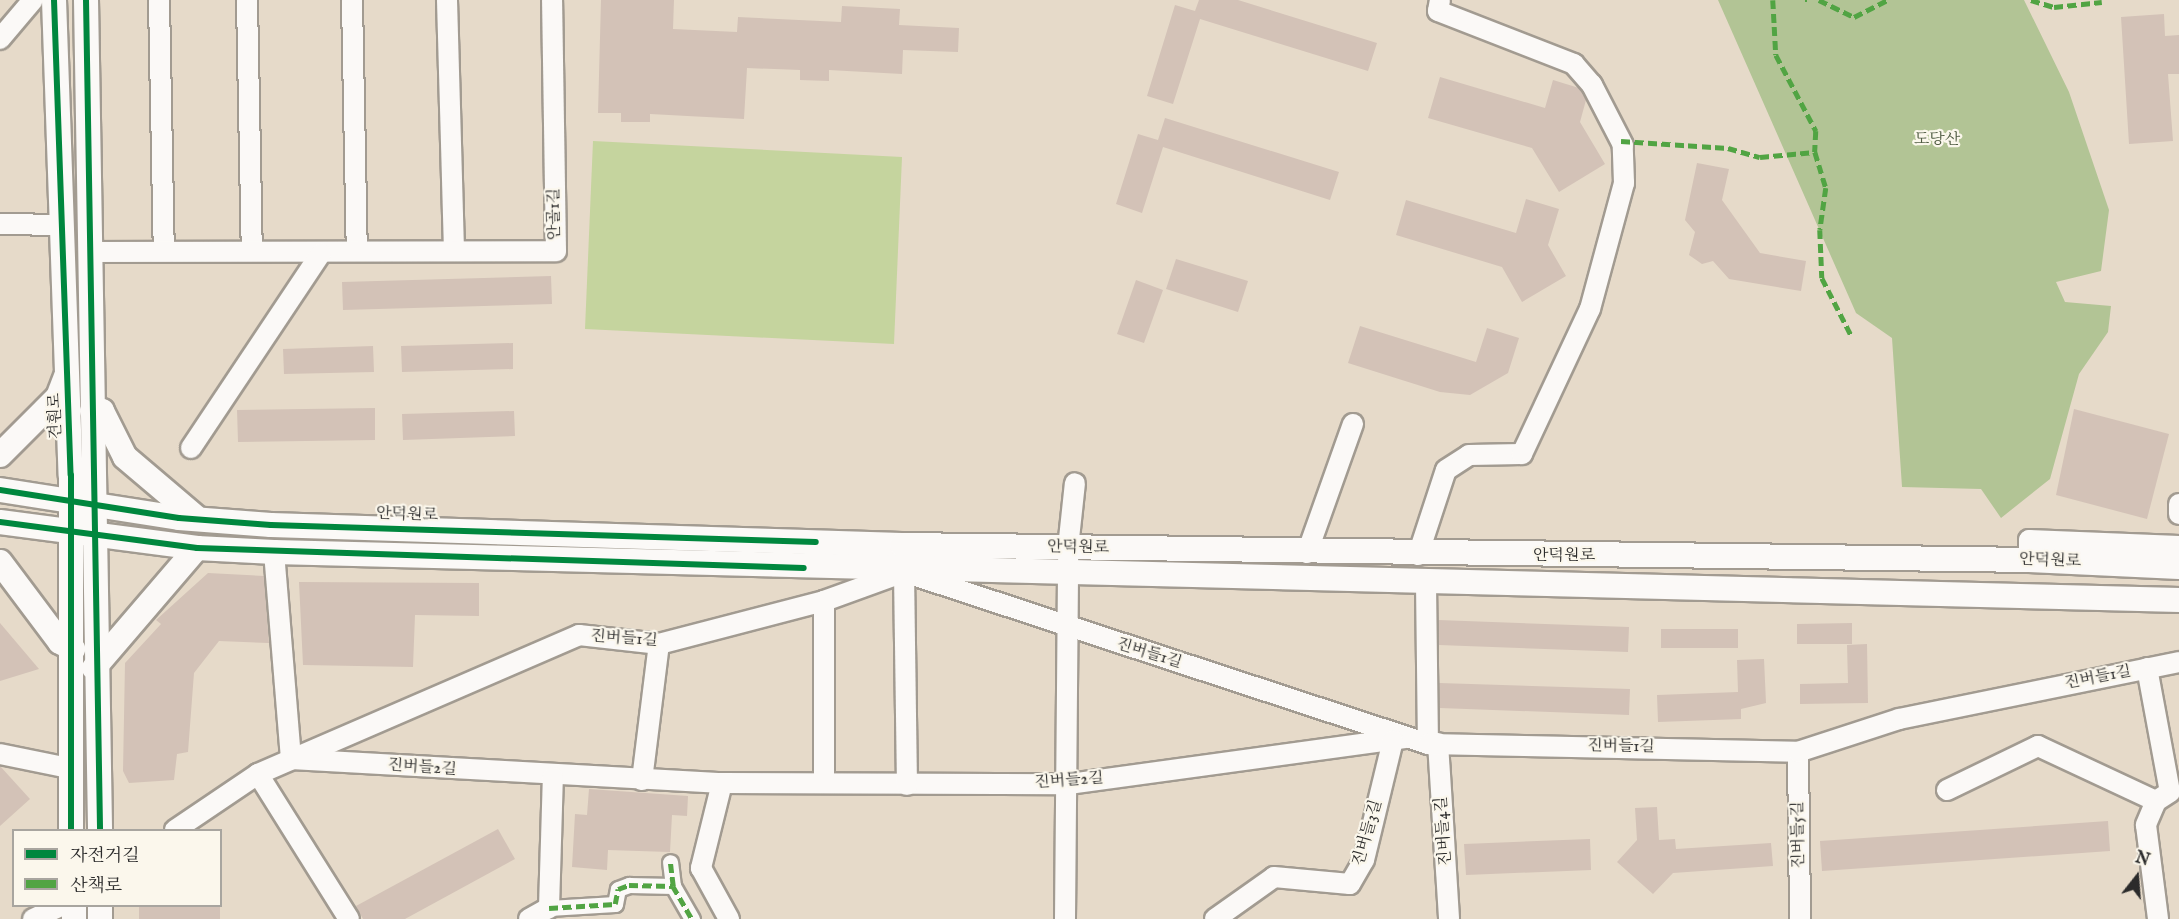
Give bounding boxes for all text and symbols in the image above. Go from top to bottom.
park label: 도당산 [1914,130,1960,150]
street label: 안골1길 [545,188,565,240]
street label: 견훤로 [46,392,66,440]
street label: 안덕원로 [376,504,438,526]
street label: 안덕원로 [1047,538,1109,558]
street label: 안덕원로 [1533,546,1595,566]
street label: 안덕원로 [2019,550,2081,572]
street label: 진버들1길 [590,627,658,651]
street label: 진버들1길 [1114,635,1184,673]
street label: 진버들1길 [2063,662,2133,694]
street label: 진버들1길 [1587,737,1655,757]
street label: 진버들2길 [387,756,457,780]
street label: 진버들2길 [1034,769,1104,793]
street label: 진버들4길 [1432,796,1456,866]
street label: 진버들3길 [1349,798,1387,868]
street label: 진버들5길 [1789,801,1809,869]
legend [12,829,222,907]
text: 자전거길 [70,845,140,868]
north arrow [2107,847,2167,907]
text: N [2133,848,2152,871]
text: 산책로 [70,875,122,898]

